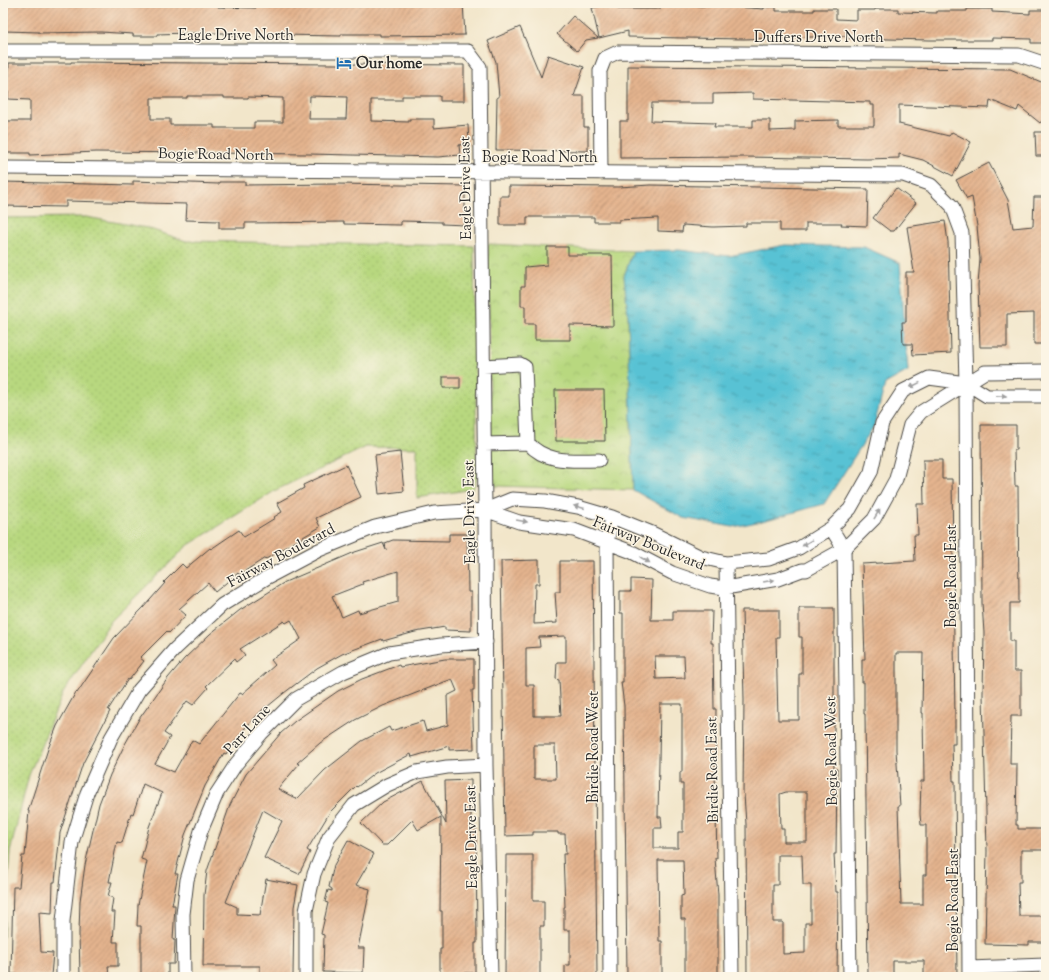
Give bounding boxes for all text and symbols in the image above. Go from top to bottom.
street label: Eagle Drive North [178,26,294,47]
street label: Duffers Drive North [754,28,884,49]
hotel icon: Our home [335,54,353,72]
place label: Our home [356,54,422,75]
street label: Eagle Drive East [455,136,478,240]
street label: Bogie Road North [158,144,274,167]
street label: Bogie Road North [482,148,598,169]
one-way arrow [909,382,920,388]
one-way arrow [995,393,1008,399]
street label: Eagle Drive East [459,460,482,564]
one-way arrow [573,504,585,510]
one-way arrow [873,508,880,520]
street label: Fairway Boulevard [589,512,708,577]
street label: Fairway Boulevard [224,519,340,594]
one-way arrow [516,519,528,525]
street label: Bogie Road East [942,524,963,628]
one-way arrow [801,540,813,547]
one-way arrow [639,556,651,563]
one-way arrow [763,577,775,583]
street label: Birdie Road West [584,691,605,803]
street label: Bogie Road West [821,696,844,806]
street label: Parr Lane [220,700,276,760]
street label: Birdie Road East [702,717,725,823]
street label: Eagle Drive East [461,785,484,889]
street label: Bogie Road East [944,848,965,952]

